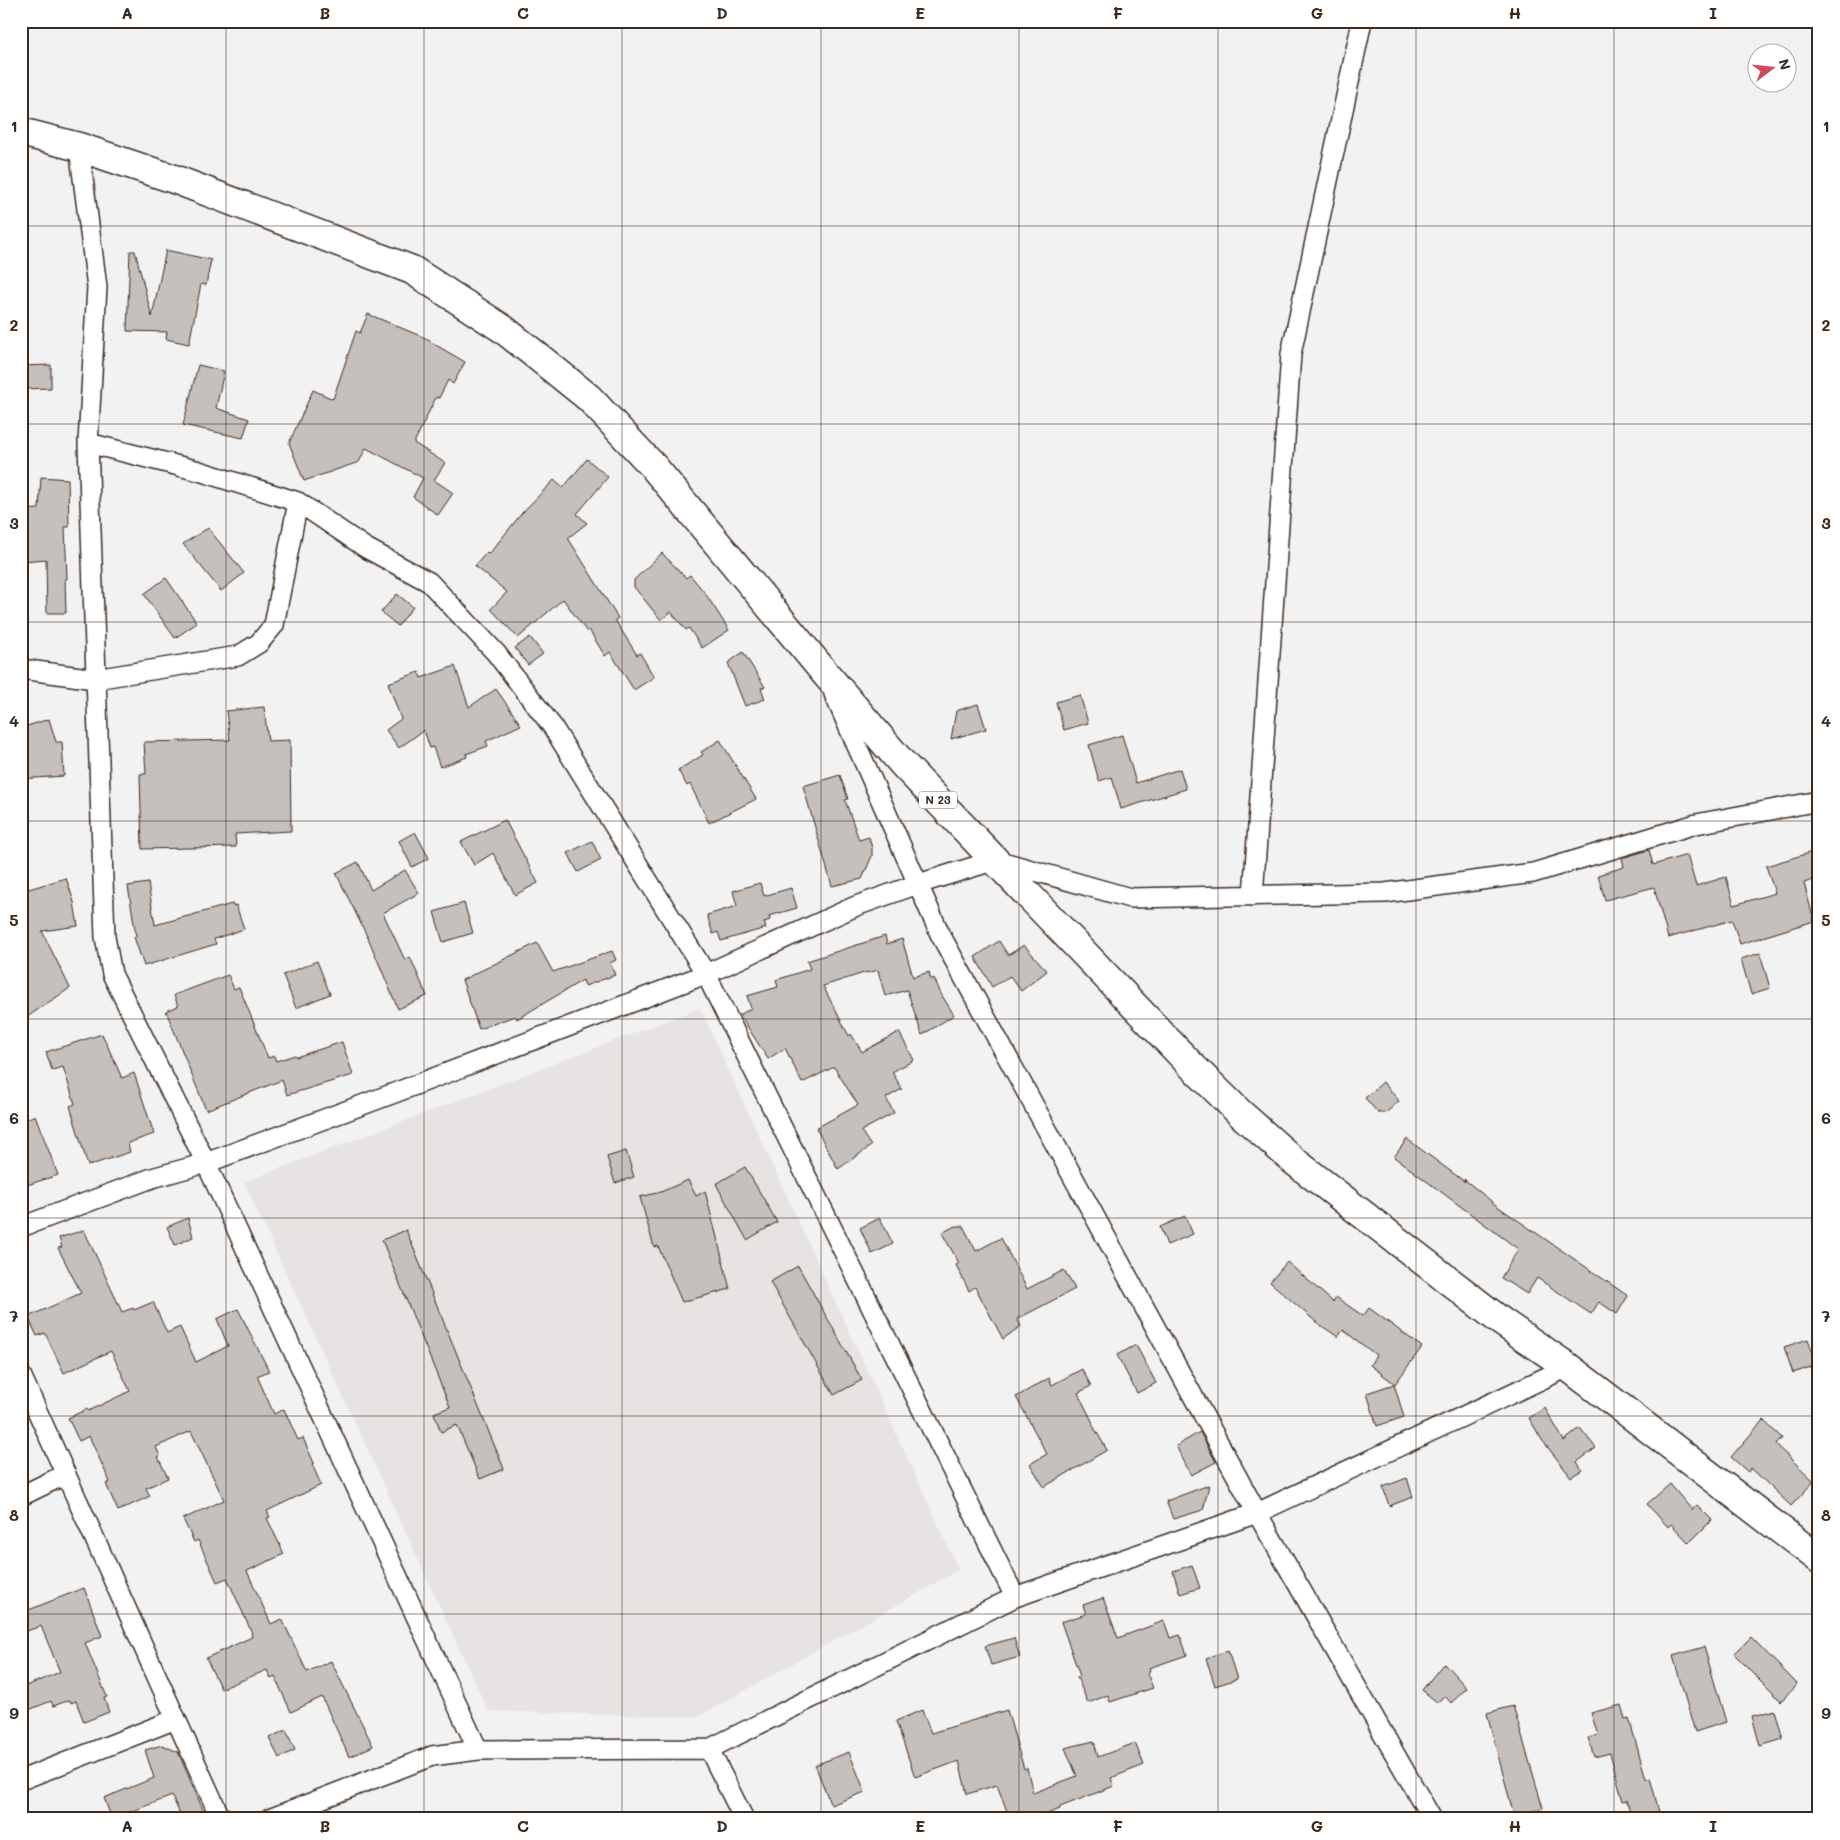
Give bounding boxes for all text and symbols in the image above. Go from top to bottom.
text: A [121,2,133,23]
text: B [320,2,330,23]
text: C [517,2,529,23]
text: D [716,2,728,23]
text: E [915,2,925,23]
text: F [1113,2,1123,23]
text: G [1311,2,1323,23]
text: H [1509,2,1521,23]
text: I [1709,2,1717,23]
north arrow [1748,42,1798,92]
text: N [1774,57,1796,72]
text: 1 [10,115,18,136]
text: 1 [1822,115,1830,136]
text: 2 [10,314,19,335]
text: 2 [1822,314,1831,335]
text: 3 [9,512,19,533]
text: 3 [1821,512,1831,533]
text: 4 [9,710,19,731]
text: 4 [1821,710,1831,731]
road number: N 23 [919,792,957,808]
text: 5 [9,909,19,930]
text: 5 [1821,909,1831,930]
text: 6 [9,1107,19,1128]
text: 6 [1821,1107,1831,1128]
text: 7 [10,1305,19,1326]
text: 7 [1822,1305,1831,1326]
text: 8 [9,1504,19,1525]
text: 8 [1821,1504,1831,1525]
text: 9 [9,1702,19,1723]
text: 9 [1821,1702,1831,1723]
text: A [121,1815,133,1836]
text: B [320,1815,330,1836]
text: C [517,1815,529,1836]
text: D [716,1815,728,1836]
text: E [915,1815,925,1836]
text: F [1113,1815,1123,1836]
text: G [1311,1815,1323,1836]
text: H [1509,1815,1521,1836]
text: I [1709,1815,1717,1836]

